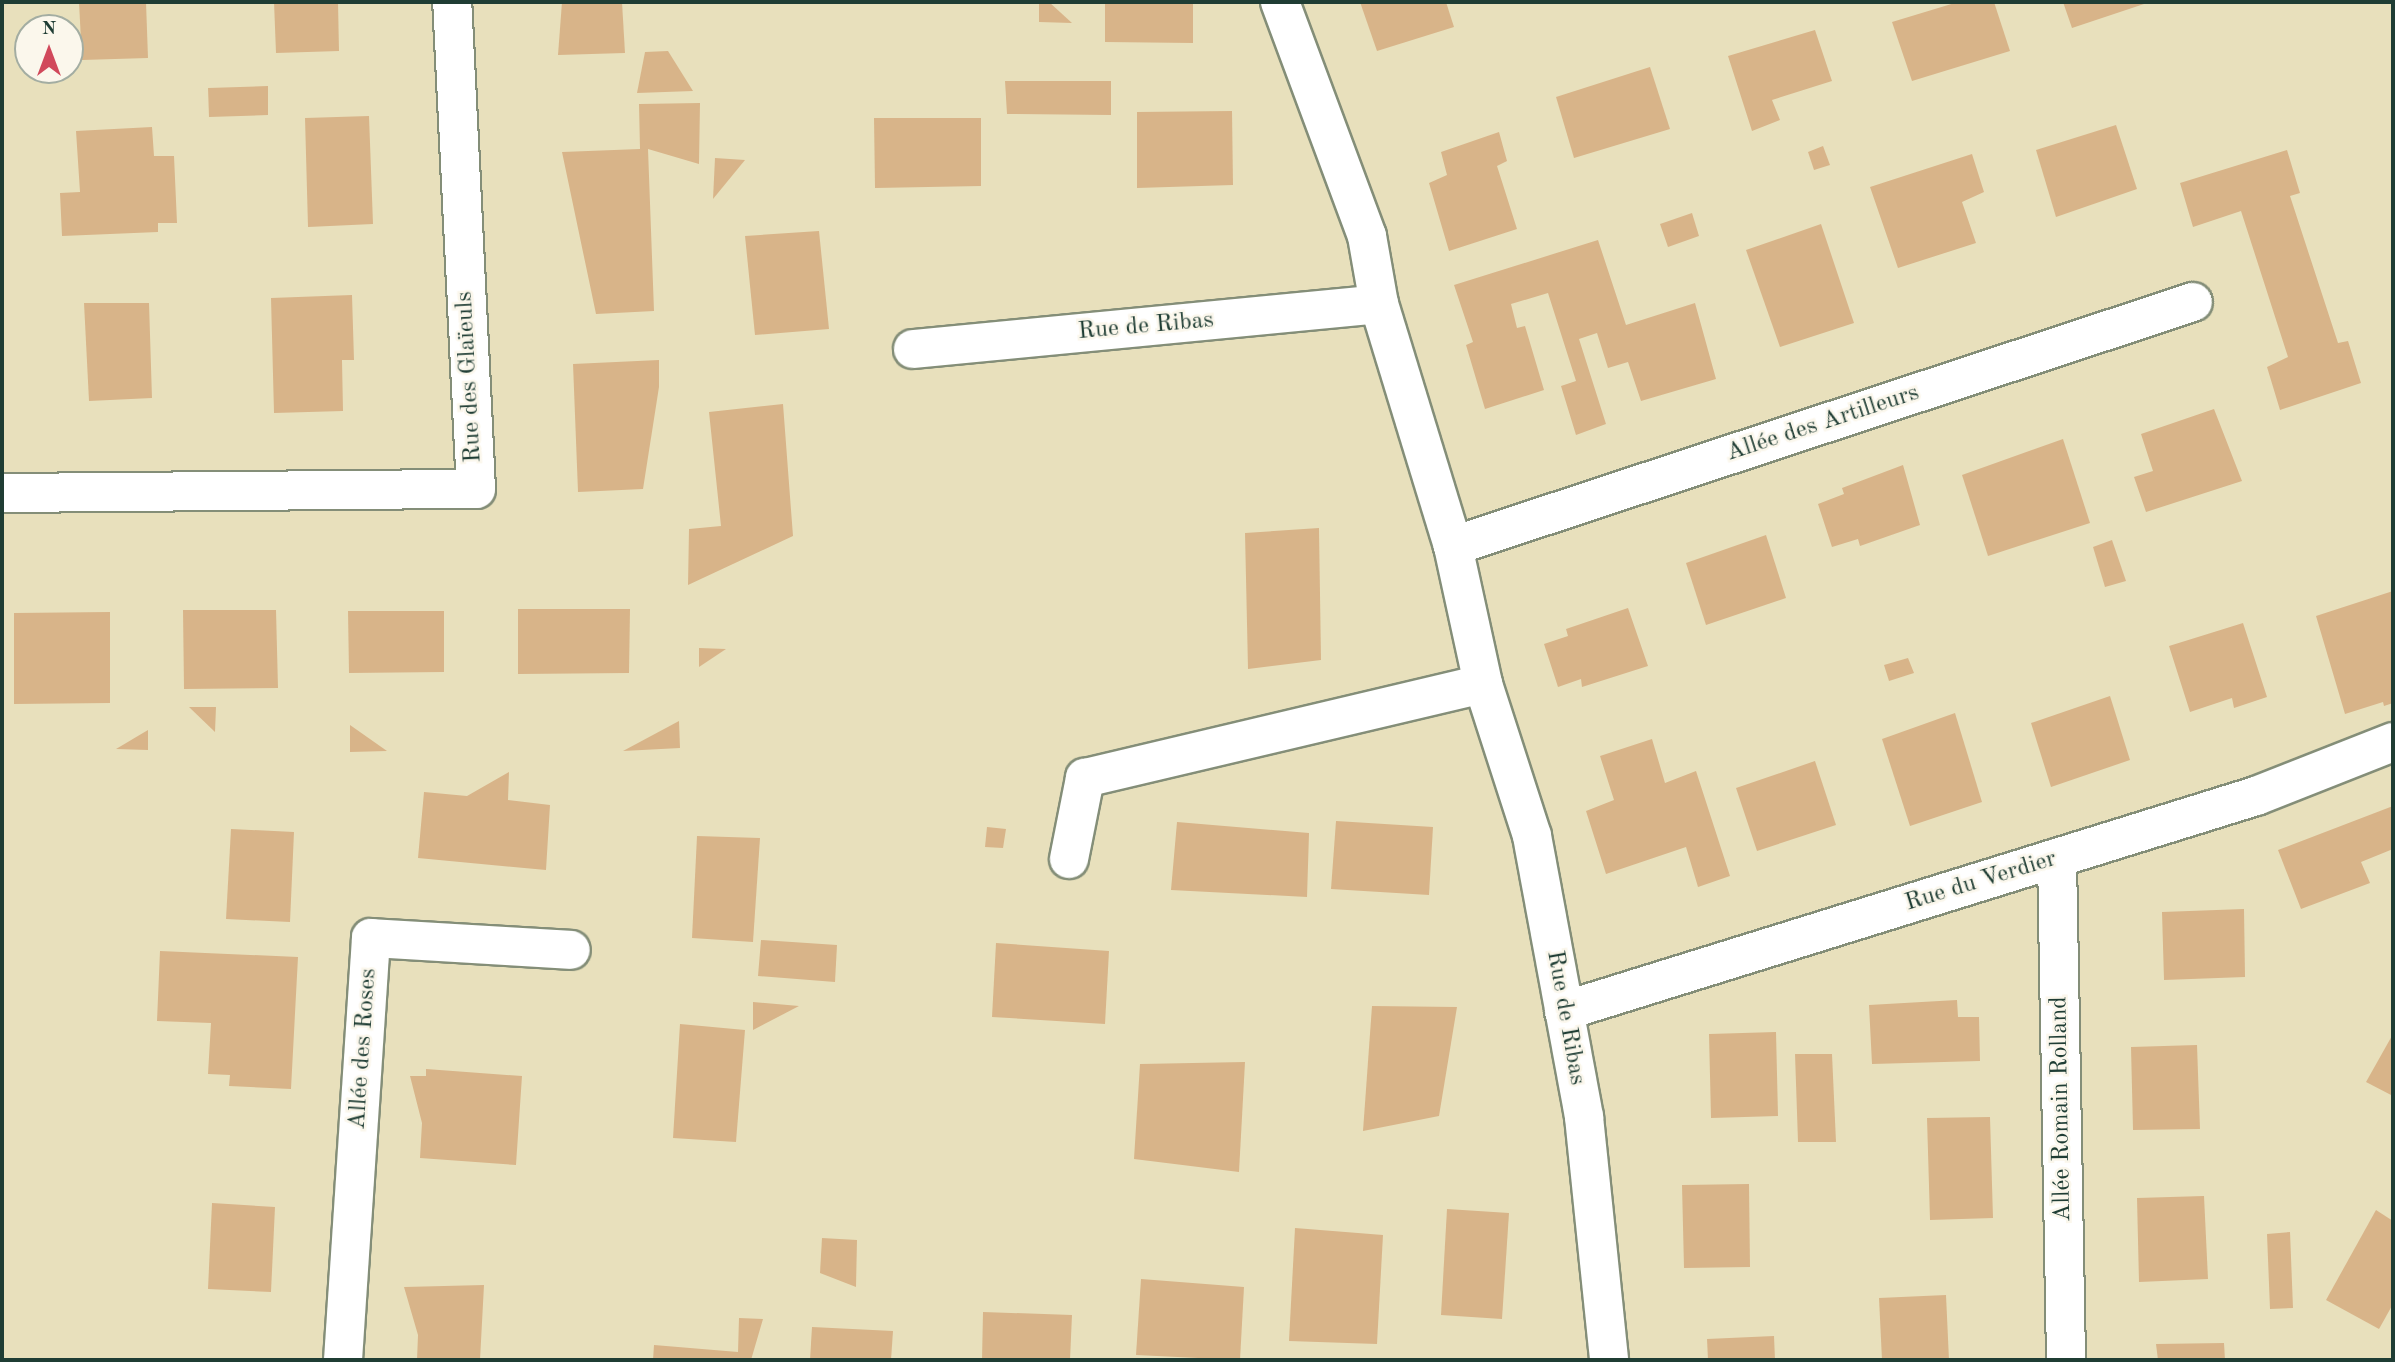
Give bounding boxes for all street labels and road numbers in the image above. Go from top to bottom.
street label: Rue des Glaïeuls [451,291,489,463]
street label: Rue de Ribas [1077,307,1215,347]
street label: Allée des Artilleurs [1723,379,1923,469]
street label: Rue du Verdier [1902,845,2060,919]
street label: Rue de Ribas [1539,948,1591,1088]
street label: Allée des Roses [344,967,384,1131]
street label: Allée Romain Rolland [2046,996,2078,1222]

